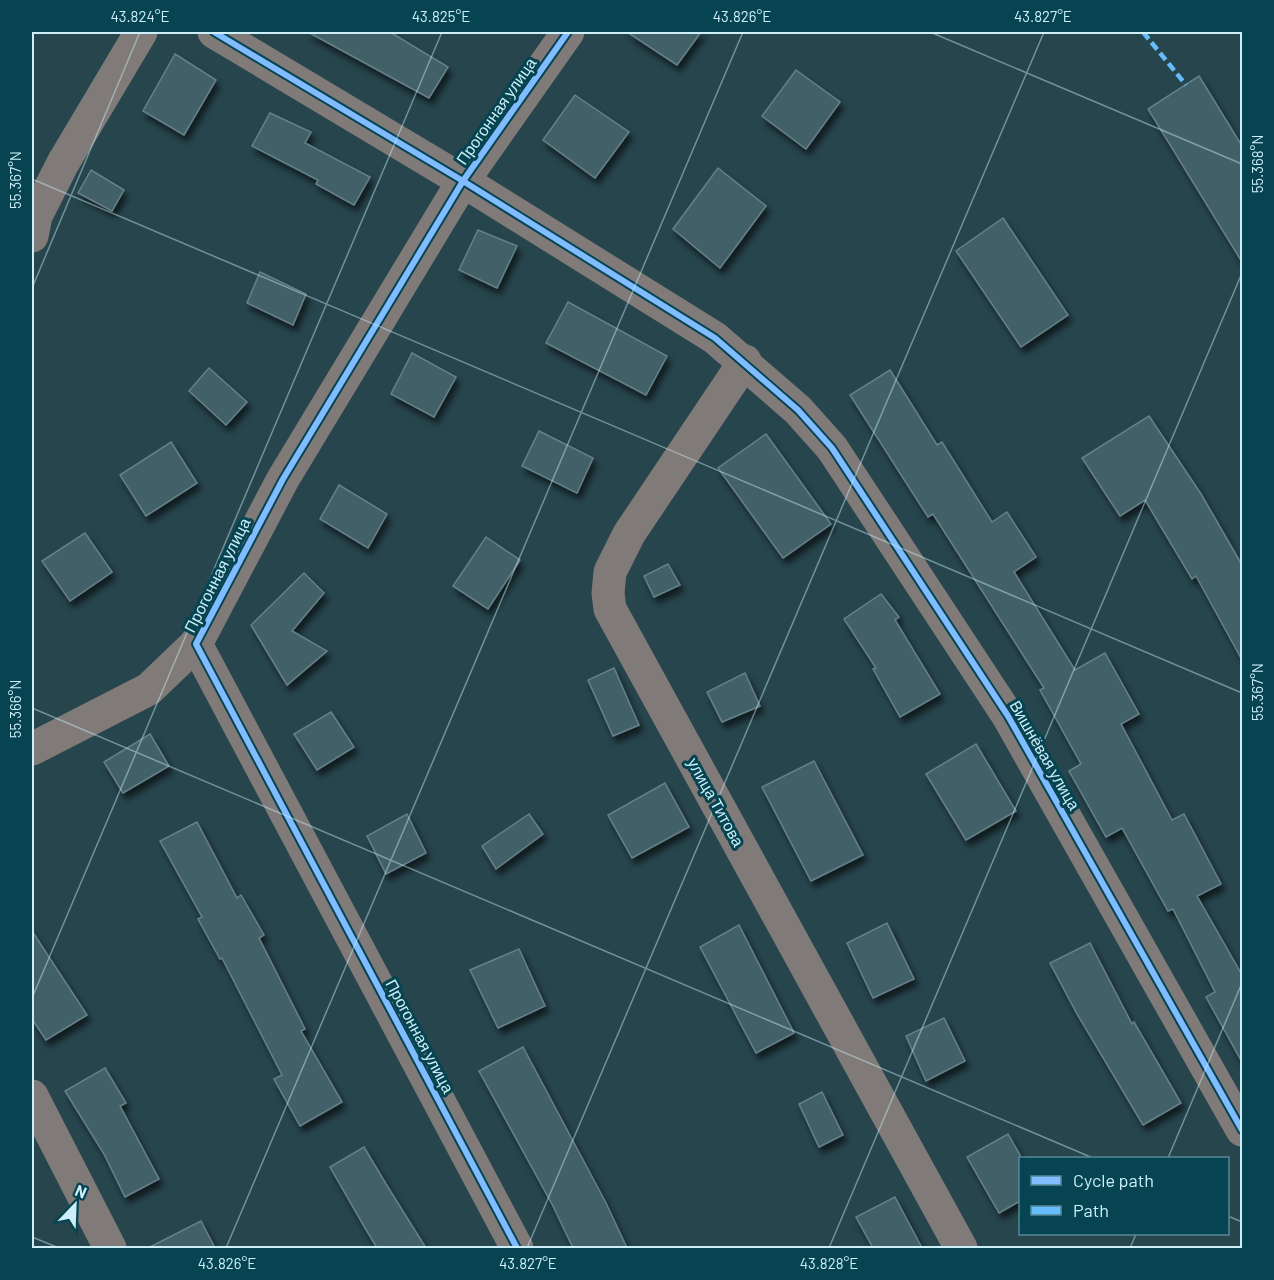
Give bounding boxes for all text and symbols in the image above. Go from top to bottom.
text: 43.824°E [110,7,170,25]
text: 43.825°E [412,7,470,25]
text: 43.826°E [713,7,771,25]
text: 43.827°E [1014,7,1072,25]
street label: Прогонная улица [452,54,540,168]
text: 55.368°N [1248,135,1266,193]
text: 55.367°N [6,151,24,209]
street label: Прогонная улица [179,514,254,635]
text: 55.367°N [1248,663,1266,721]
text: 55.366°N [6,680,24,738]
street label: Вишнёвая улица [1006,697,1085,813]
street label: улица Титова [684,754,749,850]
street label: Прогонная улица [382,976,458,1096]
legend [1019,1157,1229,1235]
text: Cycle path [1073,1169,1154,1191]
north arrow [45,1175,105,1235]
text: N [72,1180,90,1202]
text: Path [1073,1199,1109,1221]
text: 43.826°E [198,1254,256,1272]
text: 43.827°E [499,1254,557,1272]
text: 43.828°E [800,1254,858,1272]

